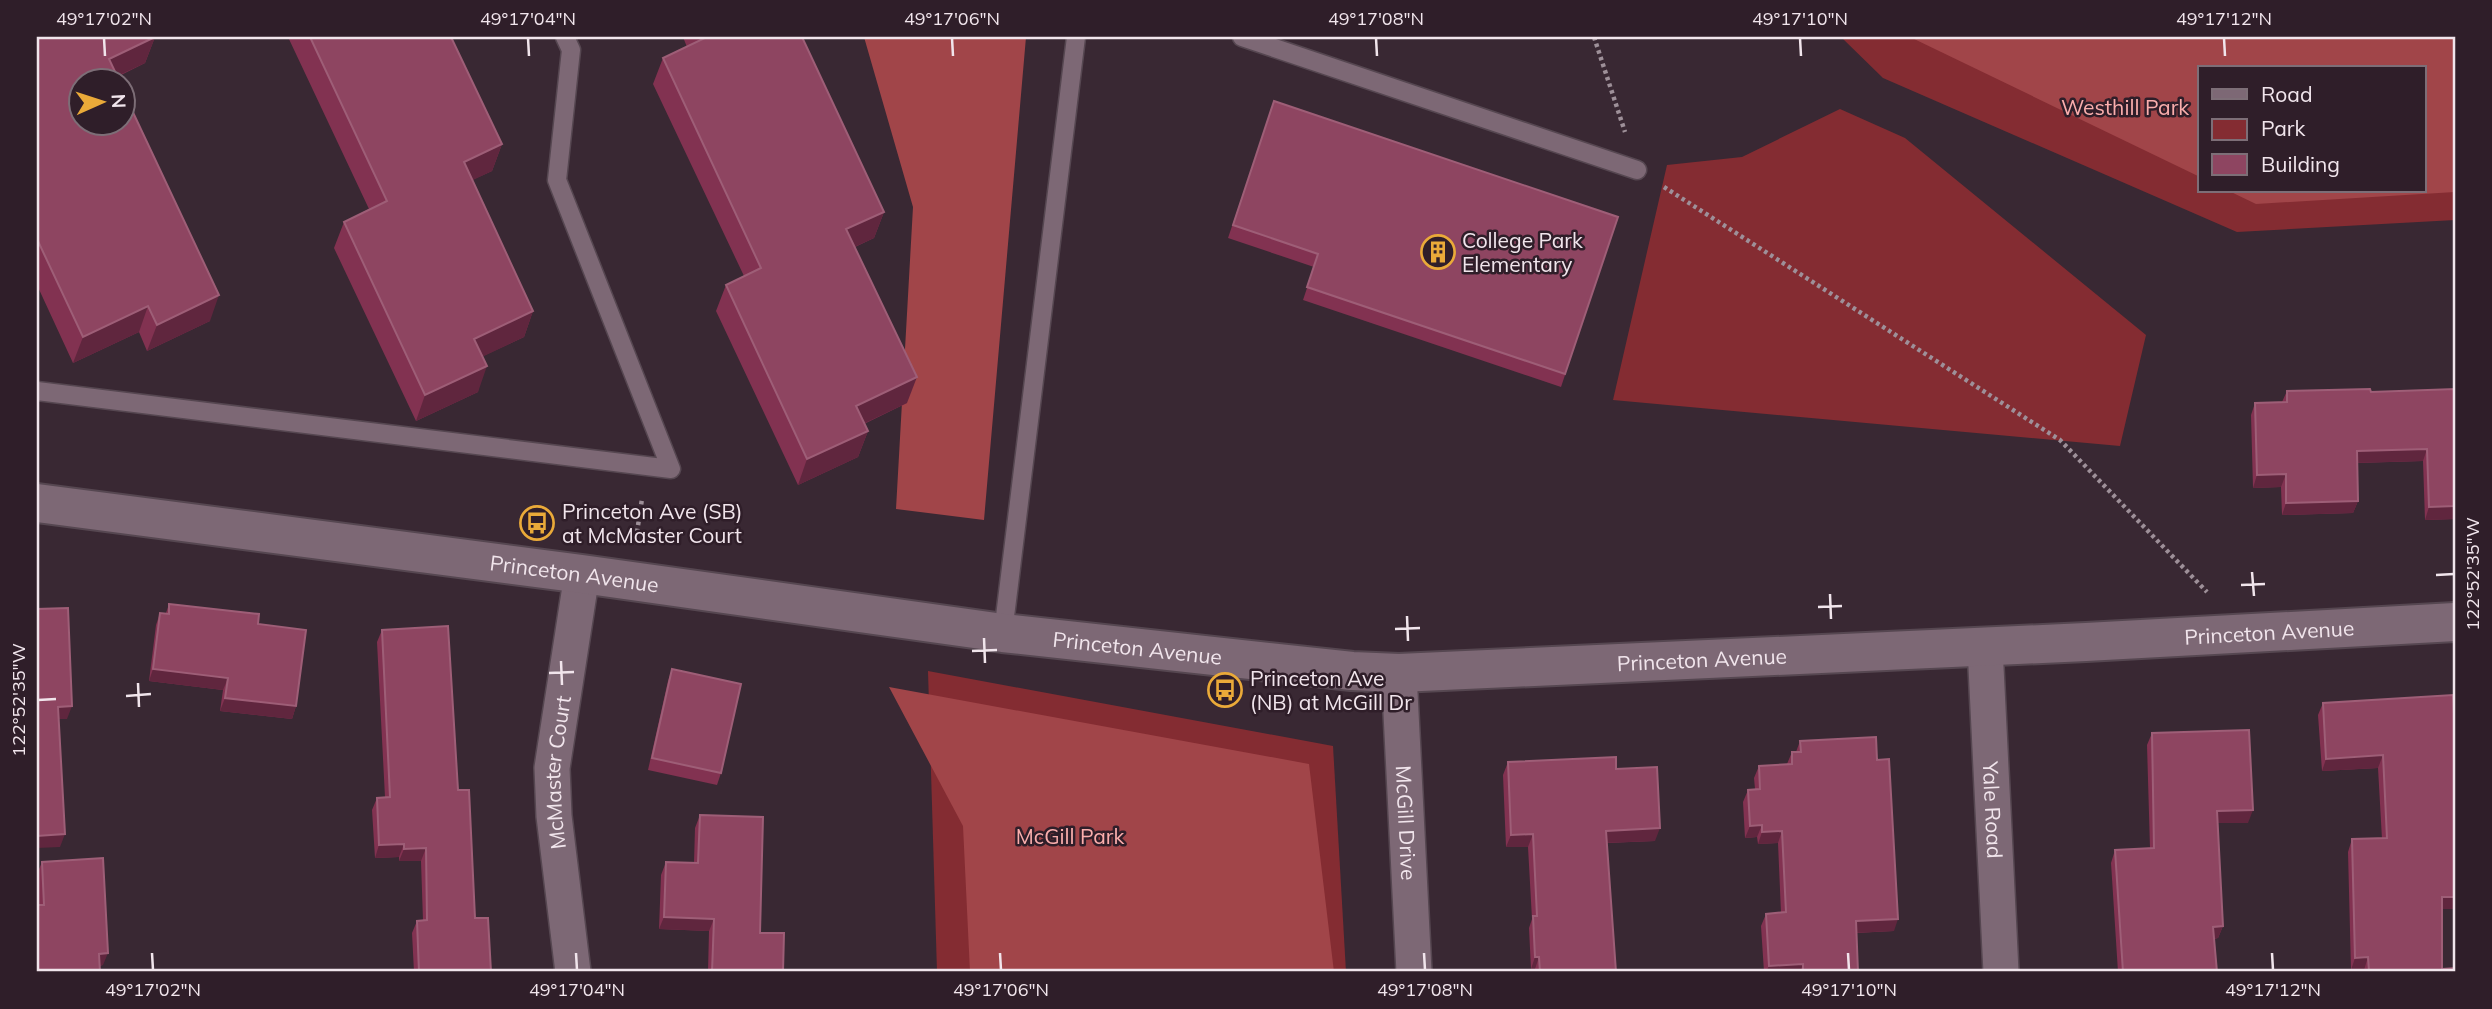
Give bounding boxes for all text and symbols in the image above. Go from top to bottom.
text: 49°17'02"N [56,7,152,30]
text: 49°17'04"N [480,7,576,30]
text: 49°17'06"N [904,7,1000,30]
text: 49°17'08"N [1328,7,1424,30]
text: 49°17'10"N [1752,7,1848,30]
text: 49°17'12"N [2176,7,2272,30]
north arrow [66,66,136,136]
legend [2198,66,2426,192]
text: Road [2261,81,2312,107]
text: N [107,93,131,109]
park label: Westhill Park [2061,94,2189,120]
text: Park [2261,115,2305,141]
text: Building [2261,151,2340,177]
place label: College Park Elementary [1462,227,1583,277]
building icon: College Park Elementary [1419,233,1457,271]
place label: Princeton Ave (SB) at McMaster Court [562,498,743,548]
bus stop icon: Princeton Ave (SB) at McMaster Court [518,504,556,542]
text: 122°52'35"W [2461,517,2484,631]
street label: Princeton Avenue [488,549,661,598]
street label: Princeton Avenue [2183,614,2355,650]
street label: Princeton Avenue [1051,626,1224,670]
text: 122°52'35"W [7,643,30,757]
street label: Princeton Avenue [1616,643,1787,676]
place label: Princeton Ave (NB) at McGill Dr [1250,665,1412,715]
bus stop icon: Princeton Ave (NB) at McGill Dr [1206,671,1244,709]
street label: McMaster Court [538,694,576,851]
street label: Yale Road [1978,760,2008,859]
street label: McGill Drive [1391,765,1422,881]
park label: McGill Park [1016,823,1124,849]
text: 49°17'02"N [105,978,201,1001]
text: 49°17'04"N [529,978,625,1001]
text: 49°17'06"N [953,978,1049,1001]
text: 49°17'08"N [1377,978,1473,1001]
text: 49°17'10"N [1801,978,1897,1001]
text: 49°17'12"N [2225,978,2321,1001]

